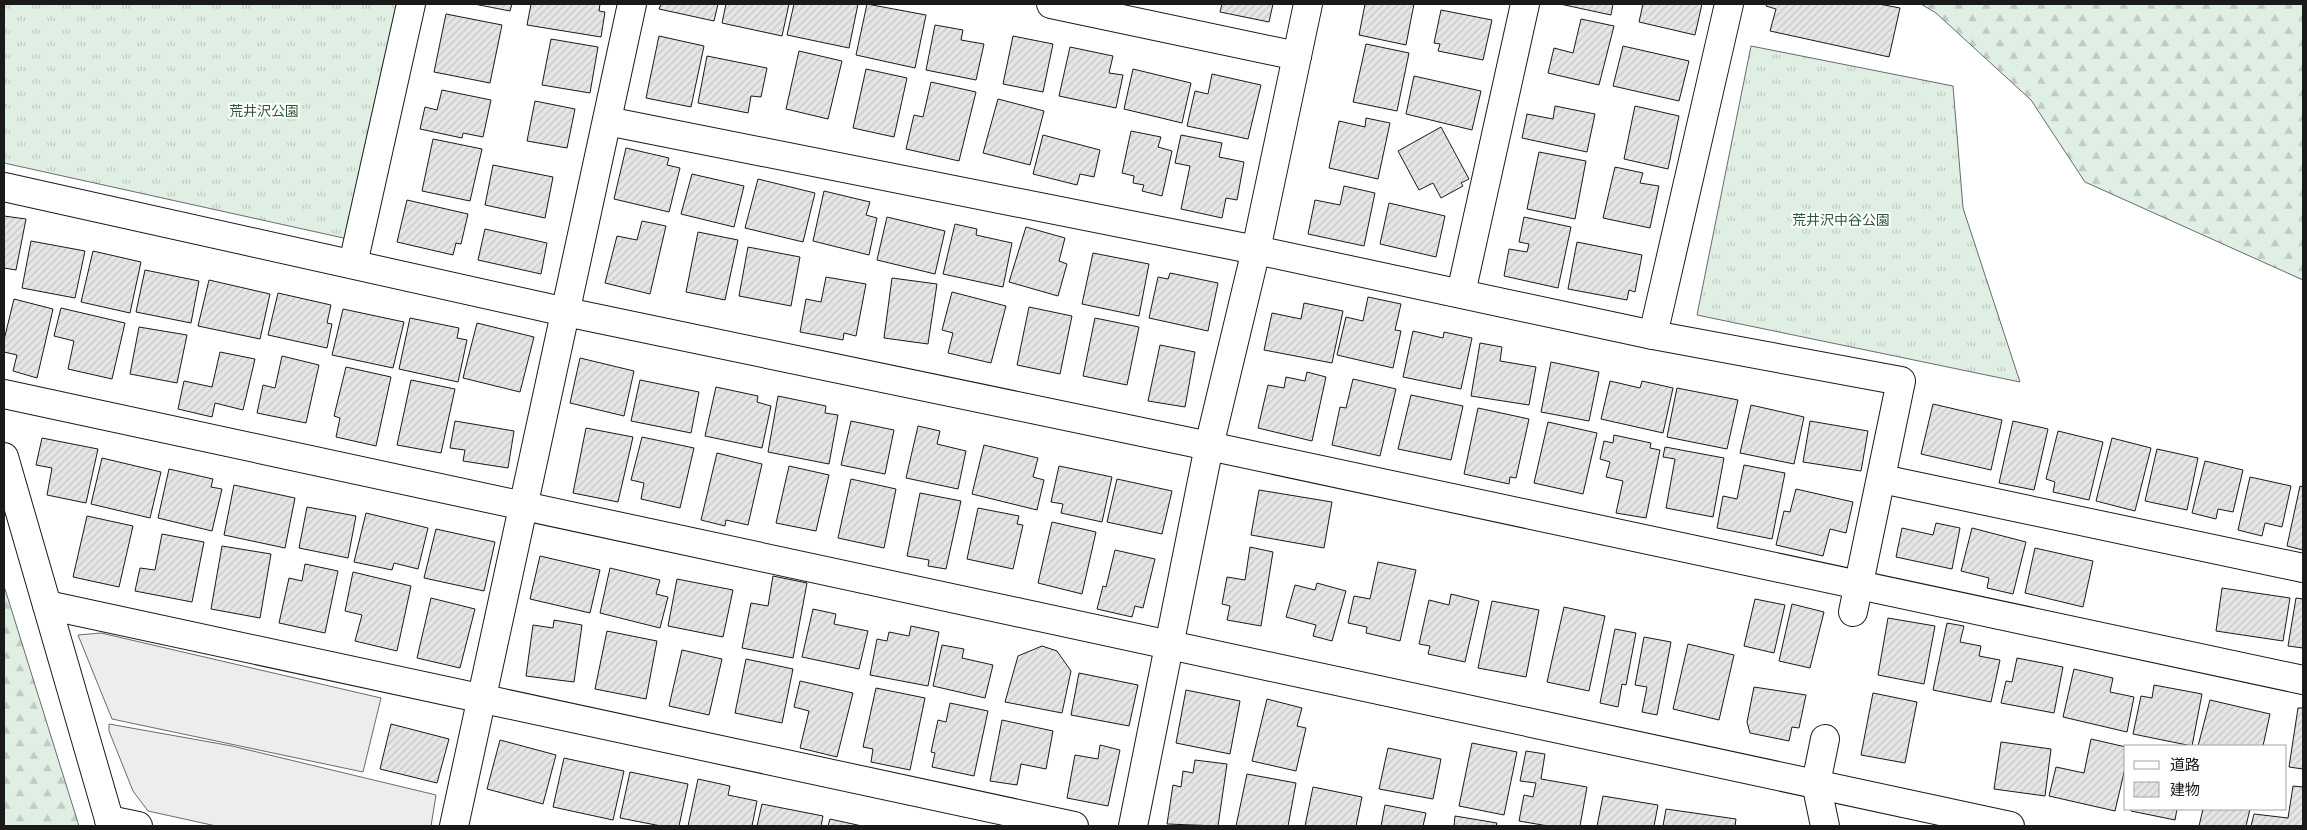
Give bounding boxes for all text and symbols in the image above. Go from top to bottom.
park label: 荒井沢公園 [229,102,299,120]
park label: 荒井沢中谷公園 [1792,211,1890,229]
legend [2124,745,2287,810]
text: 道路 [2170,755,2200,774]
text: 建物 [2170,780,2200,799]

